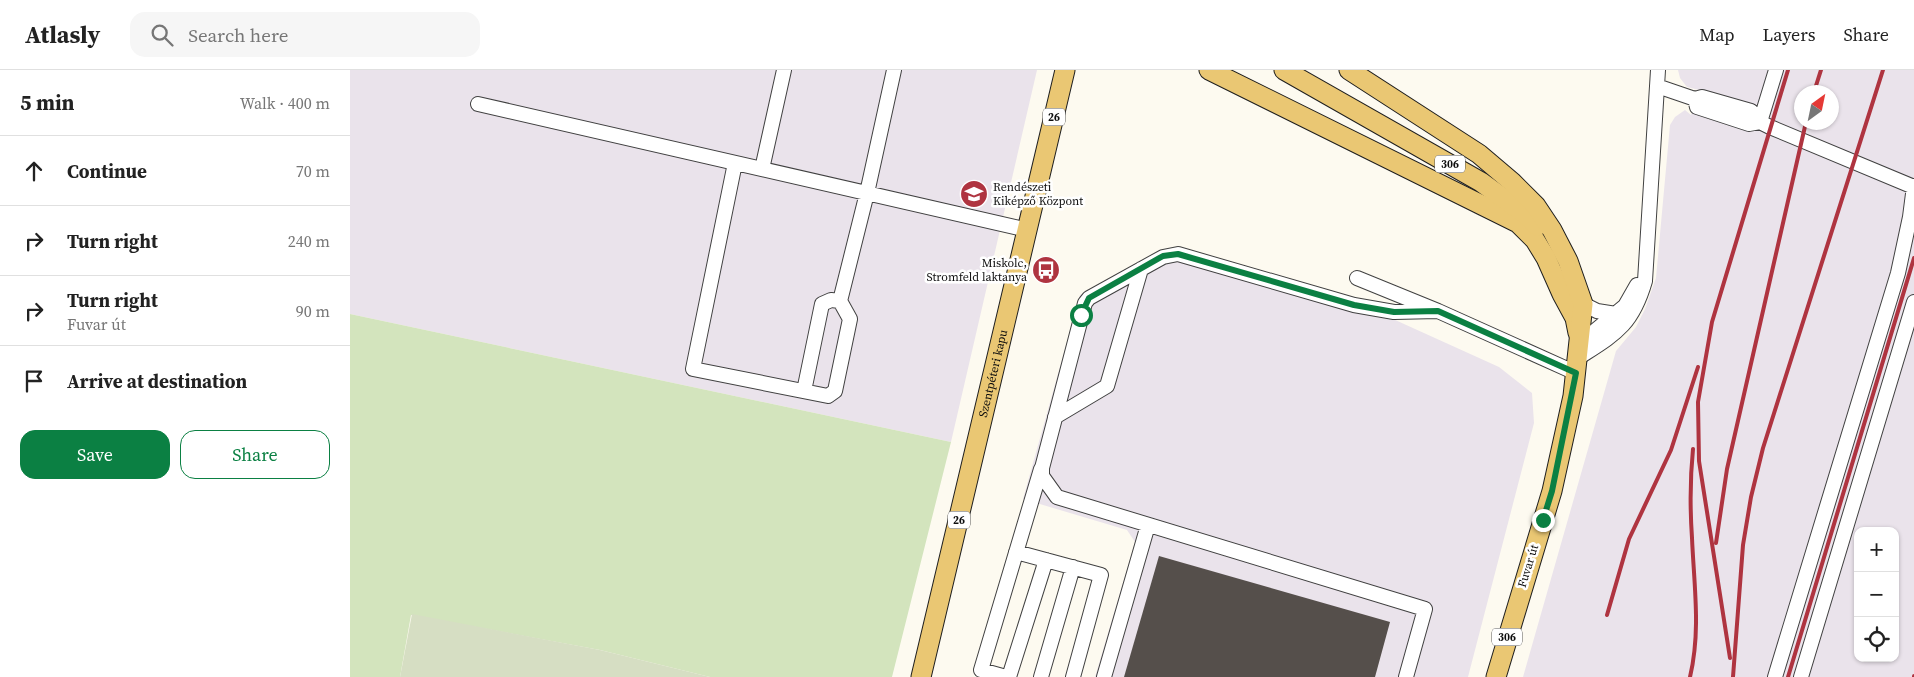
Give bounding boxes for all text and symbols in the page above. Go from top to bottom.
search box [130,12,480,57]
text: Atlasly [25,18,100,51]
icon: search [148,21,176,49]
text: Search here [188,22,288,48]
text: Map [1699,22,1734,47]
text: Layers [1762,22,1815,47]
text: Share [1843,22,1889,47]
north arrow [1794,85,1839,130]
text: 5 min [20,88,75,117]
text: Walk · 400 m [240,92,330,114]
road number: 26 [1043,108,1065,126]
road number: 306 [1435,156,1465,172]
icon: ahead [20,157,48,185]
text: Continue [67,158,147,184]
text: 70 m [296,160,330,182]
school or university icon: Rendészeti Kiképző Központ [959,179,989,209]
place label: Rendészeti Kiképző Központ [993,179,1083,209]
icon: right [20,227,48,255]
text: Turn right [67,228,158,254]
text: 240 m [288,230,330,252]
place label: Miskolc, Stromfeld laktanya [926,255,1028,285]
bus stop icon: Miskolc, Stromfeld laktanya [1031,255,1061,285]
text: Turn right [67,287,158,313]
icon: right [20,297,48,325]
text: 90 m [296,300,330,322]
route start [1070,304,1093,327]
text: Fuvar út [67,313,126,335]
street label: Szentpéteri kapu [975,328,1011,419]
icon: arrive [20,367,48,395]
text: Arrive at destination [67,368,247,394]
button: Save [20,430,170,479]
button: Share [180,430,330,479]
route end [1532,509,1555,532]
road number: 26 [948,512,970,528]
map controls [1854,527,1899,662]
button: + [1854,527,1899,572]
street label: Fuvar út [1514,542,1542,589]
button: − [1854,572,1899,617]
button: locate [1854,617,1899,662]
road number: 306 [1492,628,1522,646]

